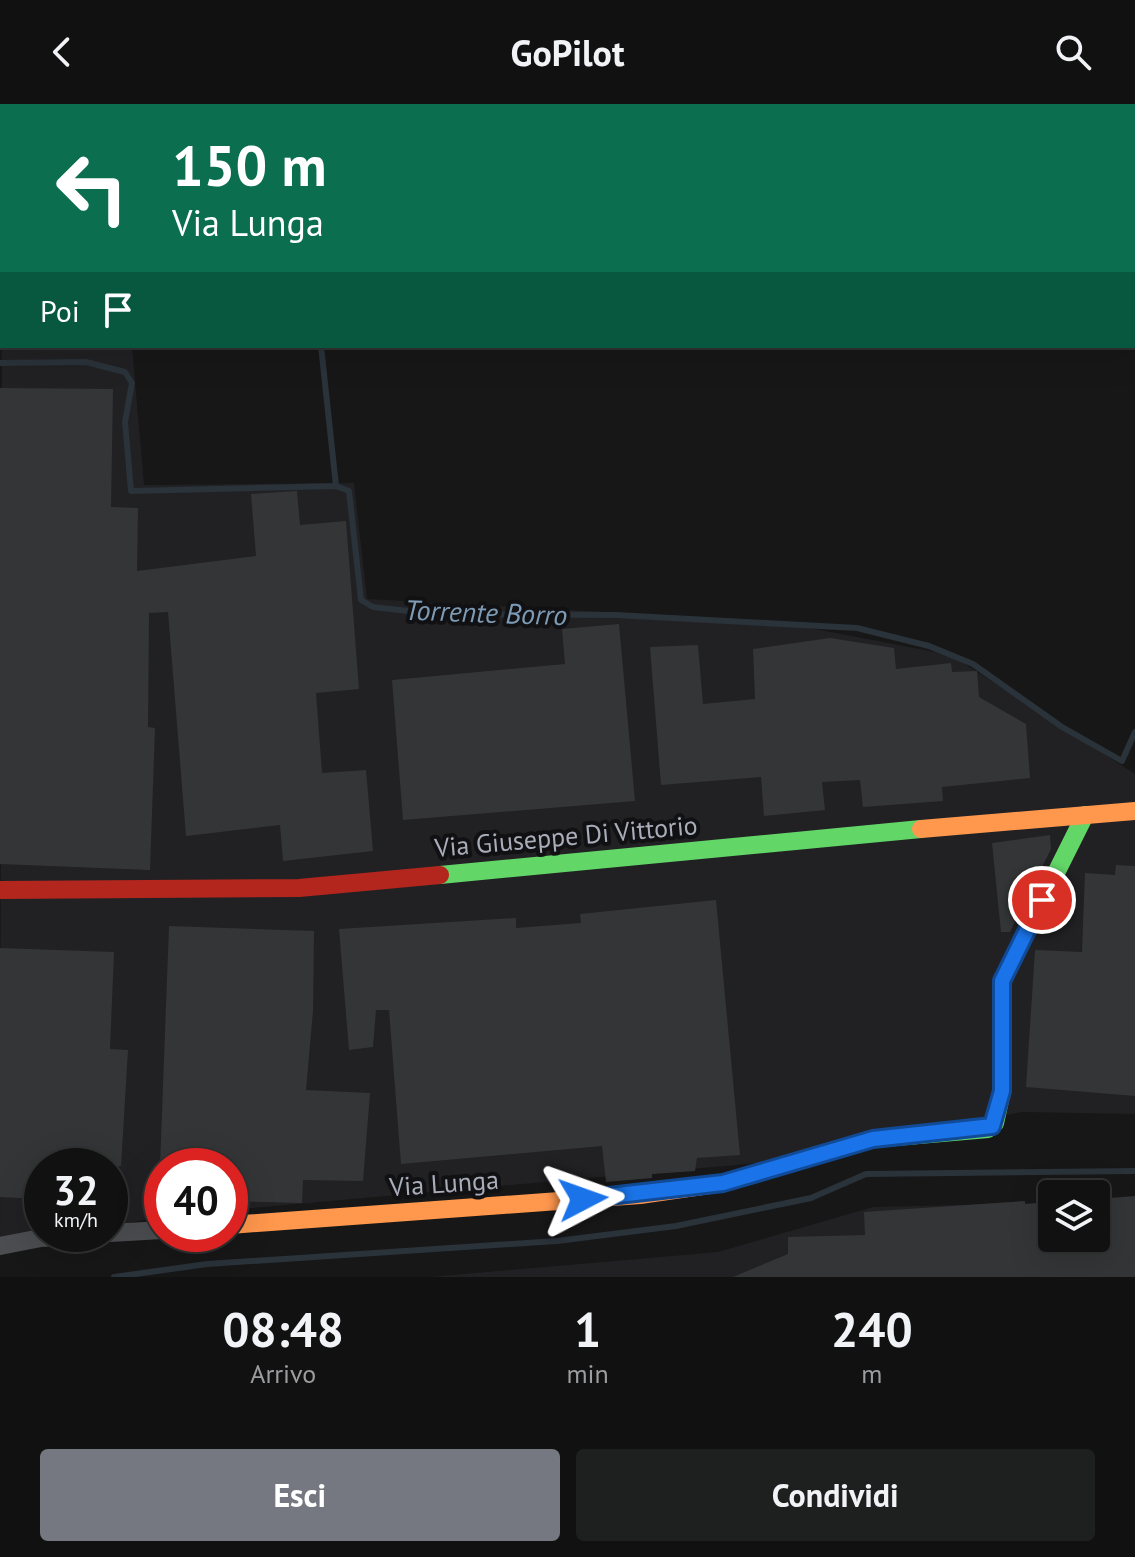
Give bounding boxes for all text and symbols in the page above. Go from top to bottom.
text: GoPilot [510,29,625,76]
icon: back [40,30,84,74]
icon: search [1051,30,1095,74]
text: 150 m [172,129,327,201]
icon: left [40,136,144,240]
text: Via Lunga [172,199,324,246]
icon: arrive [96,288,140,332]
text: Poi [40,291,80,330]
water label: Torrente Borro [404,591,568,633]
street label: Via Giuseppe Di Vittorio [432,808,699,864]
pin [1008,866,1076,934]
icon: arrive [1020,878,1064,922]
speed limit sign: 40 [144,1148,248,1252]
position arrow [541,1157,625,1241]
street label: Via Lunga [387,1163,500,1203]
text: 32 [53,1164,99,1216]
map controls [1038,1180,1110,1252]
button: layers [1038,1180,1110,1252]
text: km/h [54,1207,98,1233]
text: 08:48 [222,1298,344,1360]
text: 1 [574,1298,601,1360]
text: 240 [831,1298,913,1360]
text: Arrivo [250,1357,316,1390]
text: min [566,1357,609,1390]
text: m [861,1357,882,1390]
button: Esci [40,1449,560,1541]
button: Condividi [576,1449,1095,1541]

